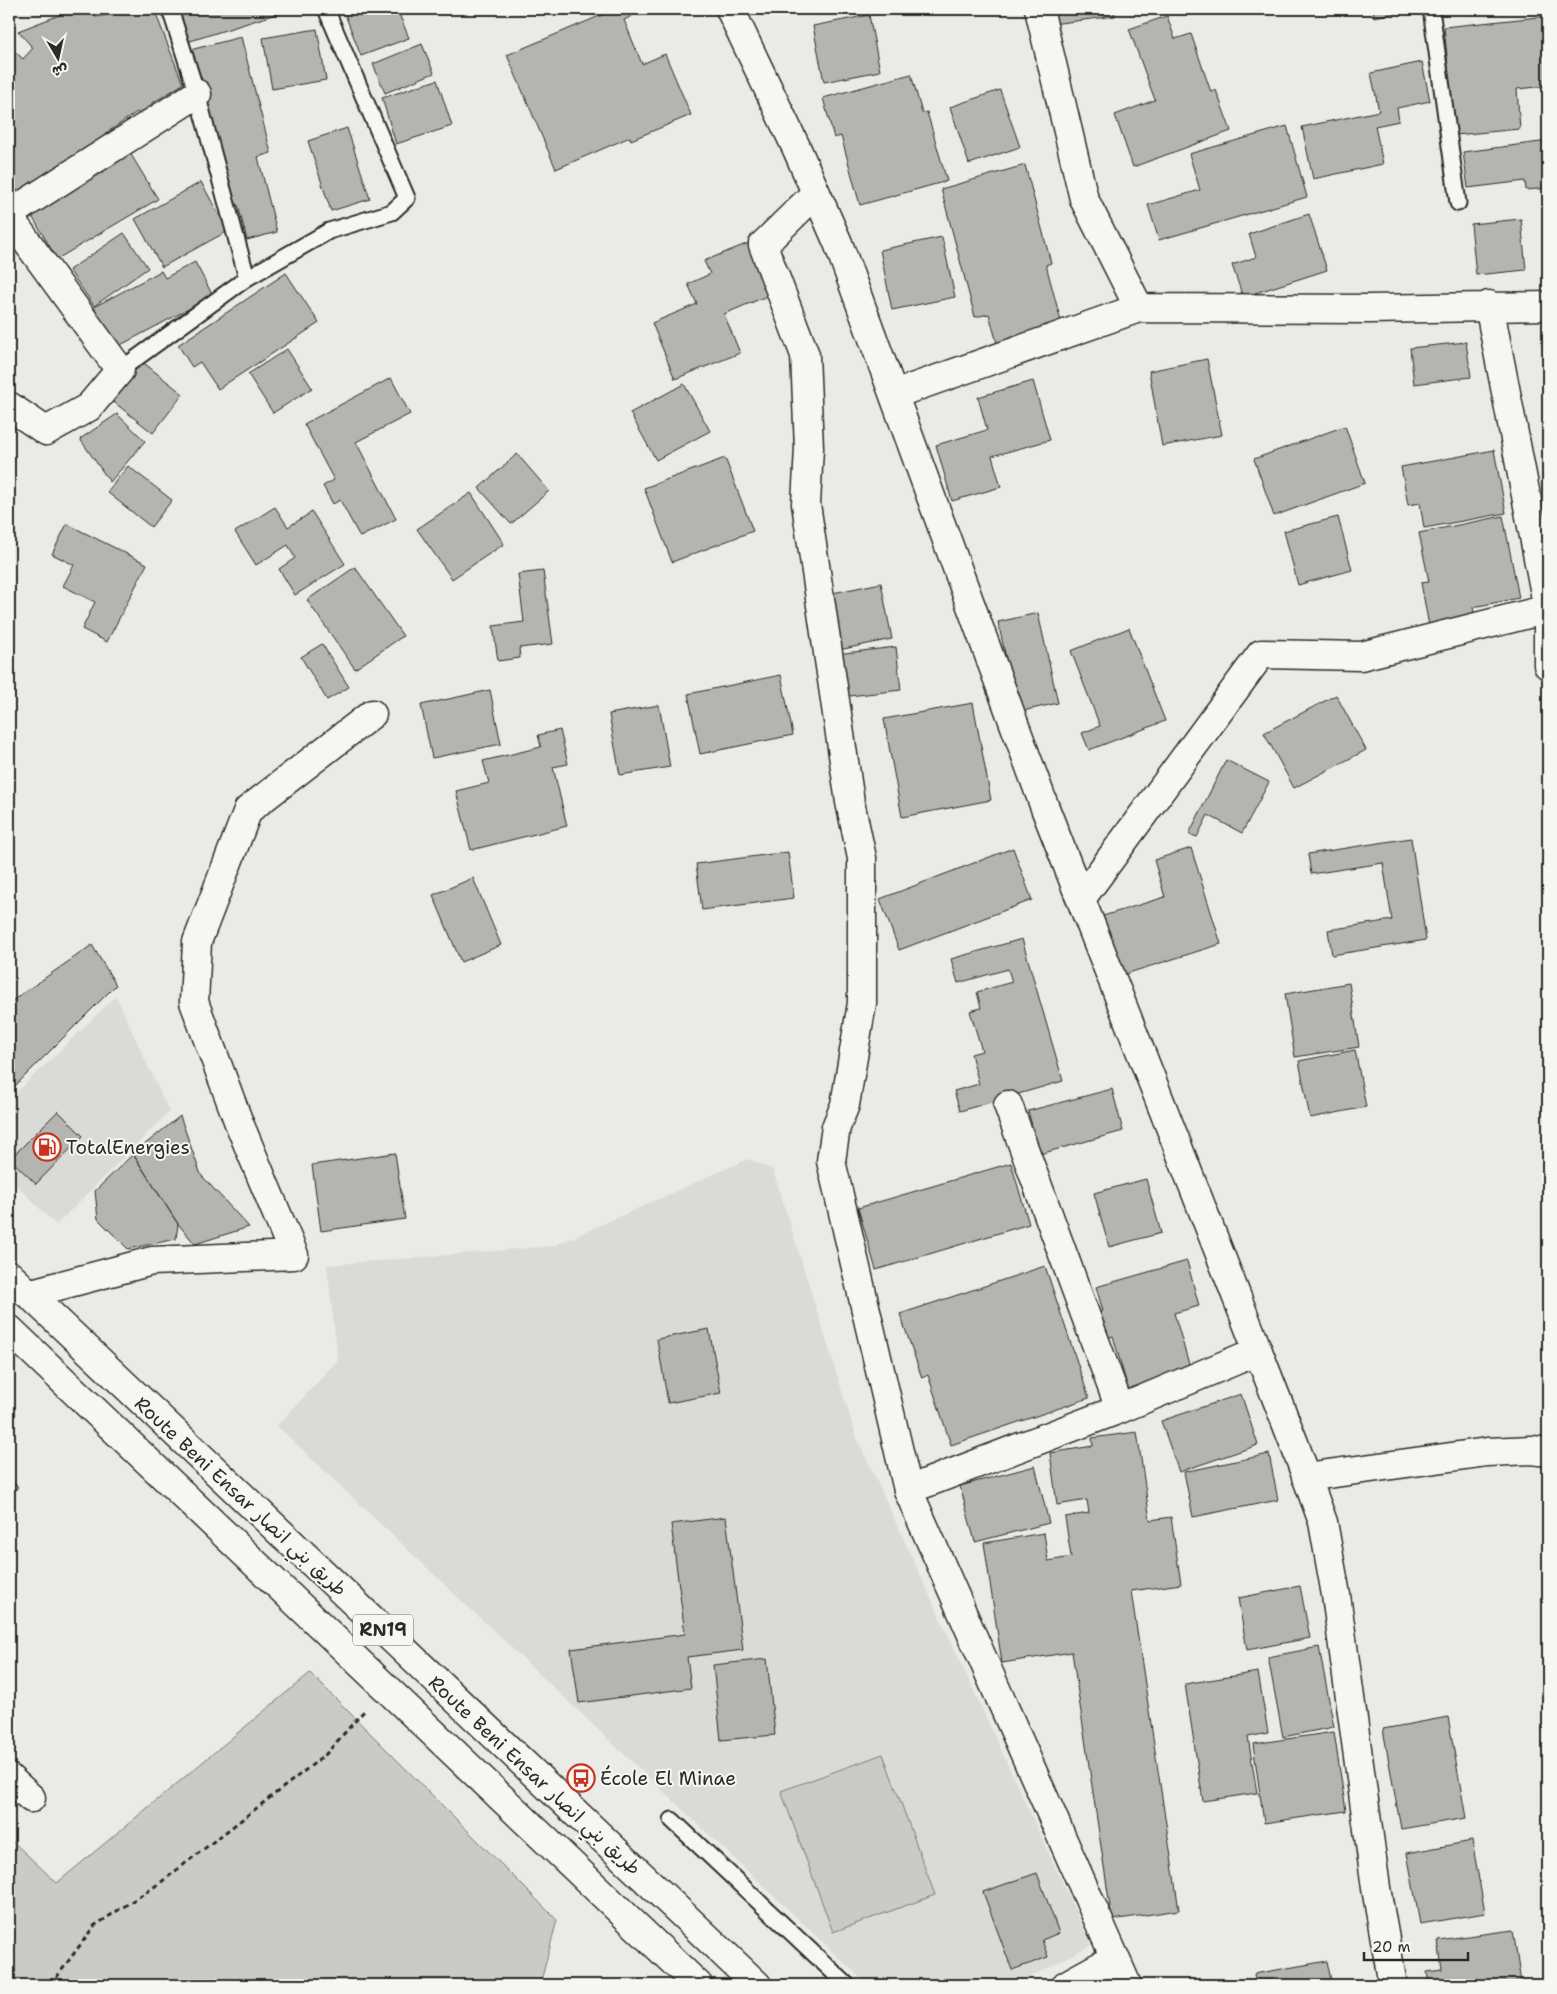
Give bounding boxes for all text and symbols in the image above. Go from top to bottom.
north arrow [32,32,82,82]
text: ش [51,61,69,81]
fuel station icon: TotalEnergies [32,1132,62,1162]
place label: TotalEnergies [66,1135,190,1160]
street label: Route Beni Ensar طريق بني انصار [126,1391,352,1605]
road number: RN19 [353,1614,413,1646]
street label: Route Beni Ensar طريق بني انصار [420,1670,646,1884]
bus stop icon: École El Minae [566,1763,596,1793]
place label: École El Minae [600,1765,736,1791]
scale bar [1364,1929,1468,1961]
text: 20 m [1372,1937,1411,1957]

